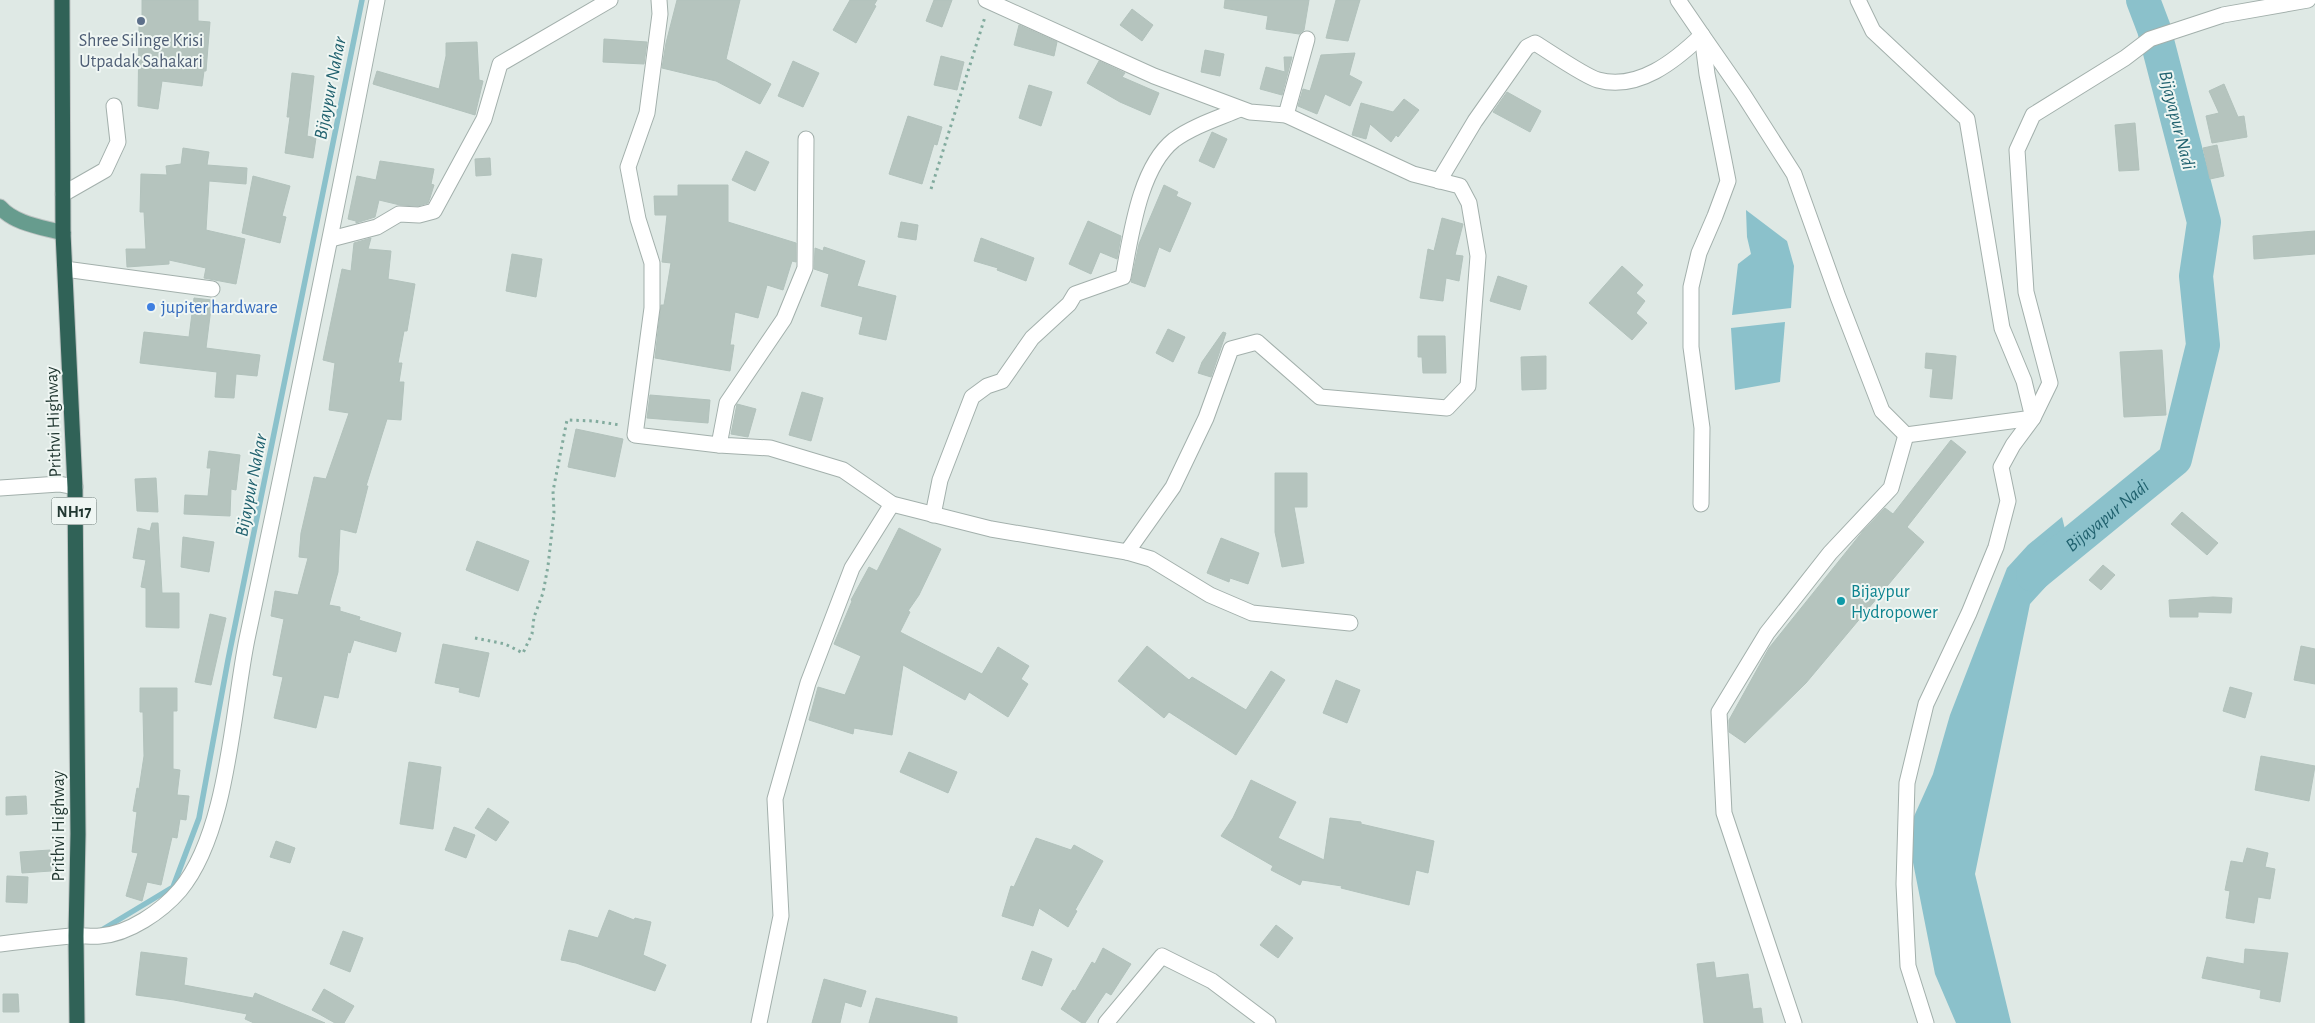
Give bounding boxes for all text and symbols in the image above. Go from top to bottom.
marker: Shree Silinge Krisi Utpadak Sahakari [135,15,147,27]
place label: Shree Silinge Krisi Utpadak Sahakari [79,32,203,71]
water label: Bijaypur Nahar [311,35,350,141]
water label: Bijayapur Nadi [2155,69,2198,172]
place label: jupiter hardware [161,299,278,317]
marker: jupiter hardware [145,301,157,313]
street label: Prithvi Highway [43,366,65,478]
water label: Bijaypur Nahar [232,432,271,538]
water label: Bijayapur Nadi [2062,477,2153,555]
road number: NH17 [52,498,96,524]
place label: Bijaypur Hydropower [1851,583,1938,622]
marker: Bijaypur Hydropower [1835,595,1847,607]
street label: Prithvi Highway [50,770,68,882]

